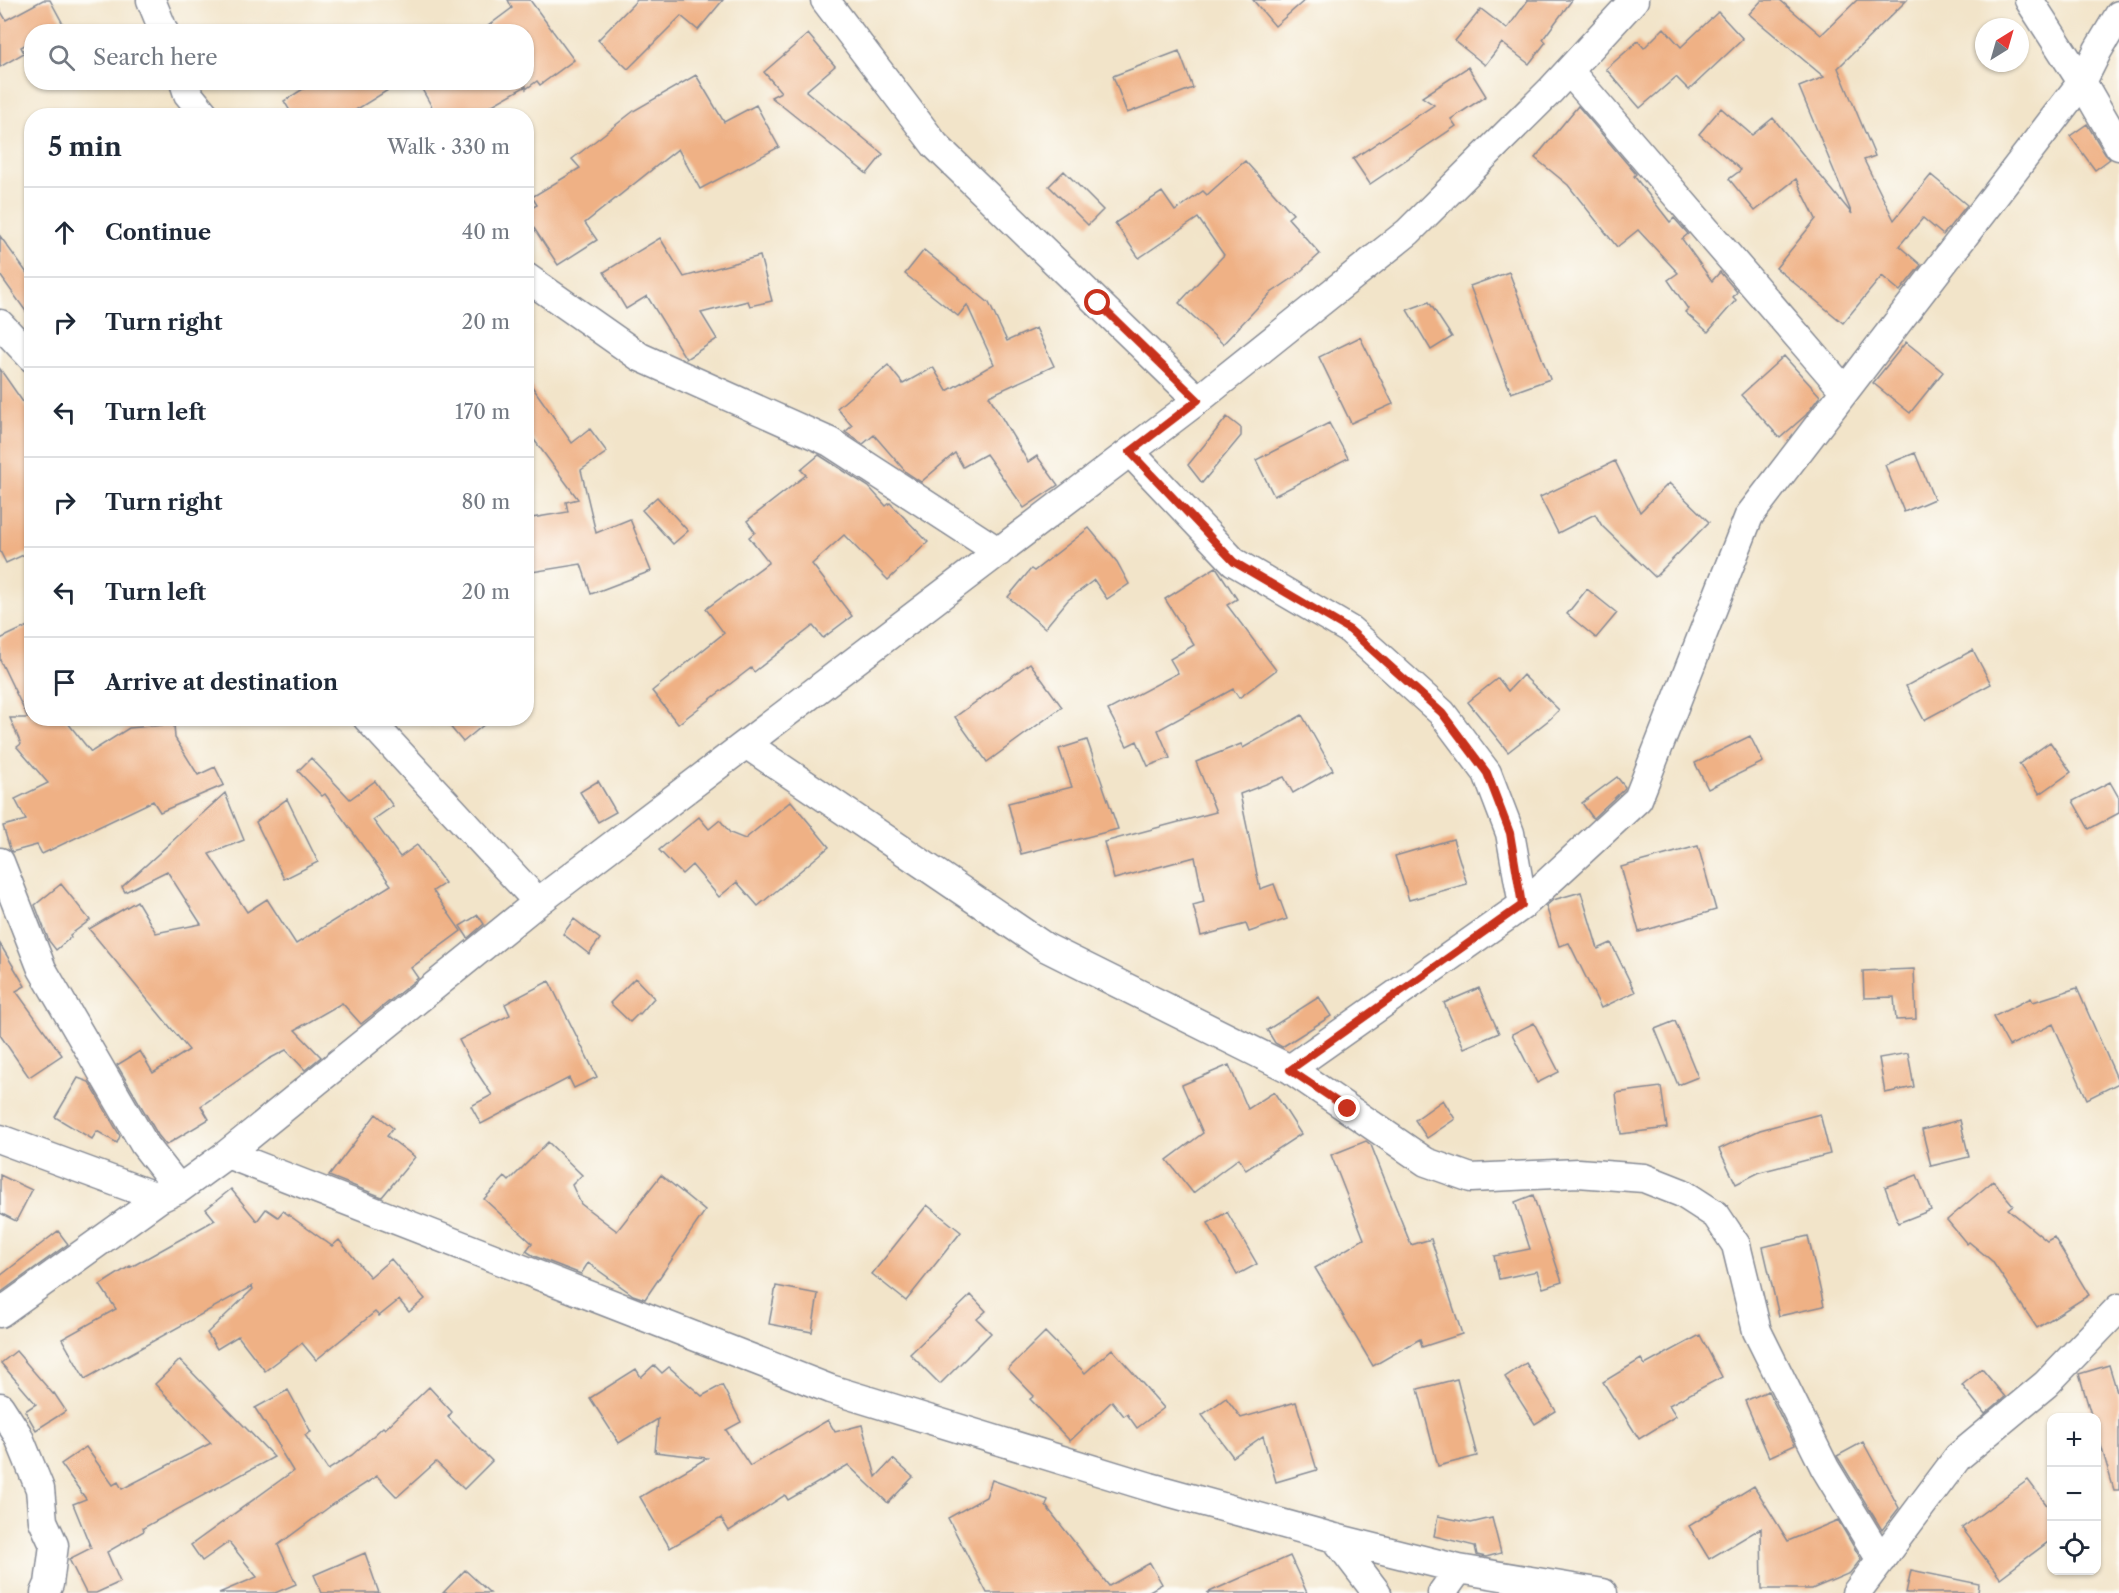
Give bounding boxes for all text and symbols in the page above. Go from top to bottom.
north arrow [1975,18,2029,72]
search box [24,24,534,90]
icon: search [45,41,78,74]
text: Search here [93,44,218,71]
text: 5 min [48,131,122,163]
text: Walk · 330 m [387,135,510,159]
icon: ahead [48,216,81,249]
text: Continue [105,219,211,246]
text: 40 m [462,220,510,244]
route start [1084,289,1110,315]
icon: right [48,306,81,339]
text: Turn right [105,309,223,336]
text: 20 m [462,310,510,334]
icon: left [48,396,81,429]
text: Turn left [105,399,206,426]
text: 170 m [455,400,510,424]
icon: right [48,486,81,519]
text: Turn right [105,489,223,516]
text: 80 m [462,490,510,514]
icon: left [48,576,81,609]
text: Turn left [105,579,206,606]
text: 20 m [462,580,510,604]
icon: arrive [48,666,81,699]
text: Arrive at destination [105,669,338,696]
route end [1334,1095,1360,1121]
map controls [2047,1413,2101,1575]
button: + [2047,1413,2101,1467]
button: − [2047,1467,2101,1521]
button: locate [2047,1521,2101,1575]

